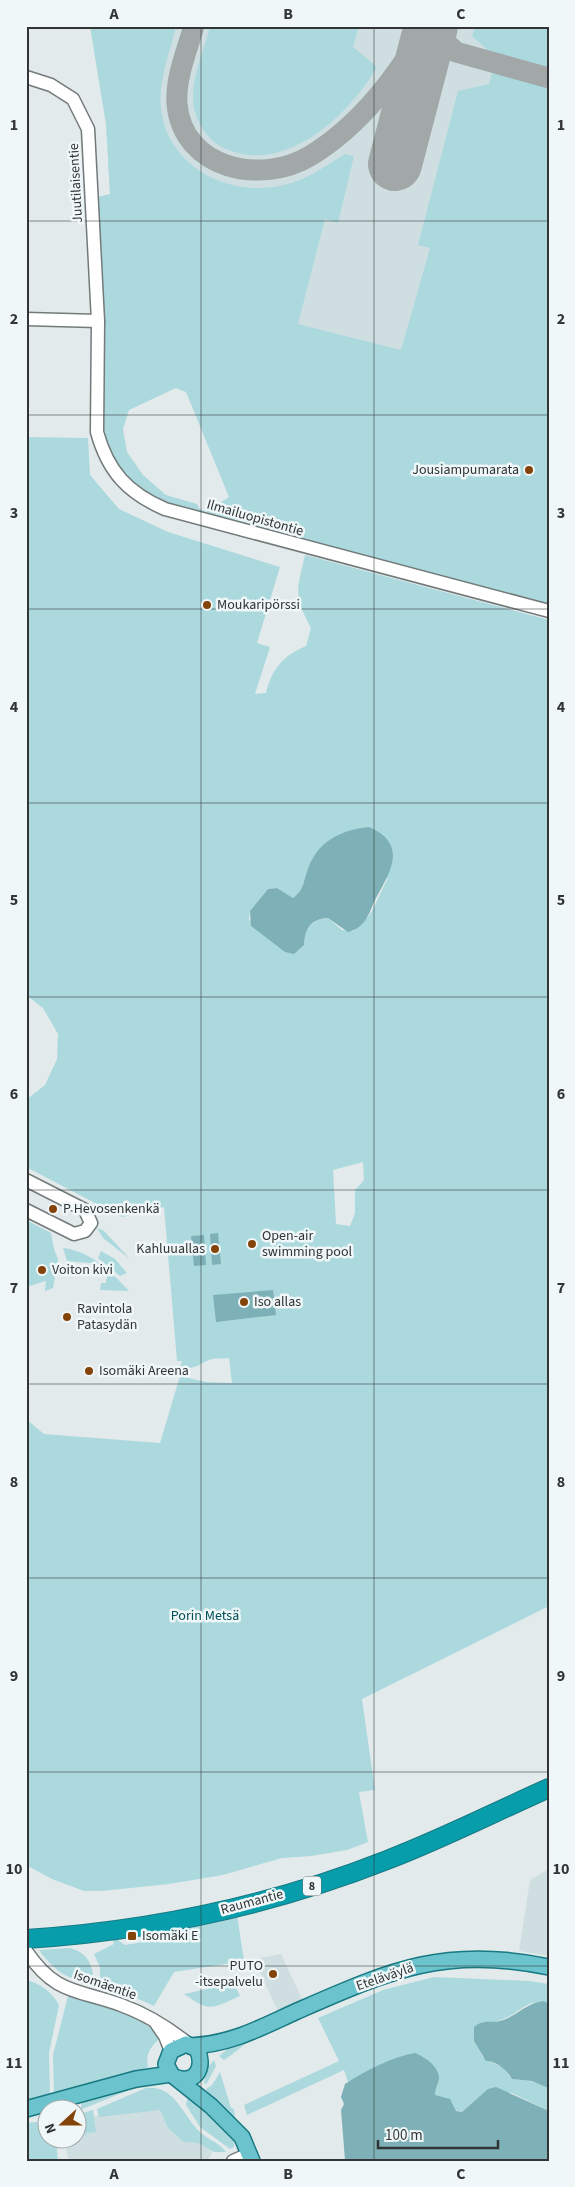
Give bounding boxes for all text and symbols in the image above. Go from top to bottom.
text: A [108,3,119,25]
text: B [283,3,293,25]
text: C [456,3,466,25]
text: 1 [10,114,18,136]
text: 1 [557,114,565,136]
street label: Juutilaisentie [64,143,88,223]
text: 2 [10,308,18,330]
text: 2 [557,308,565,330]
place label: Jousiampumarata [412,460,519,480]
marker: Jousiampumarata [523,464,535,476]
street label: Ilmailuopistontie [204,495,306,541]
text: 3 [10,502,18,524]
text: 3 [557,502,565,524]
place label: Moukaripörssi [217,595,300,615]
marker: Moukaripörssi [201,599,213,611]
text: 4 [10,696,19,718]
text: 4 [557,696,566,718]
text: 5 [10,889,18,911]
text: 5 [557,889,565,911]
text: 6 [10,1083,18,1105]
text: 6 [557,1083,565,1105]
place label: P Hevosenkenkä [63,1199,160,1219]
marker: P Hevosenkenkä [47,1203,59,1215]
place label: Open-air swimming pool [262,1226,352,1262]
marker: Open-air swimming pool [246,1238,258,1250]
place label: Kahluuallas [136,1239,205,1259]
marker: Kahluuallas [209,1243,221,1255]
place label: Voiton kivi [52,1260,113,1280]
marker: Voiton kivi [36,1264,48,1276]
text: 7 [10,1277,18,1299]
text: 7 [557,1277,565,1299]
place label: Iso allas [254,1292,301,1312]
marker: Iso allas [238,1296,250,1308]
place label: Ravintola Patasydän [77,1299,138,1335]
marker: Ravintola Patasydän [61,1311,73,1323]
place label: Isomäki Areena [99,1361,189,1381]
marker: Isomäki Areena [83,1365,95,1377]
text: 8 [10,1471,18,1493]
text: 8 [557,1471,565,1493]
park label: Porin Metsä [171,1606,239,1626]
text: 9 [10,1665,18,1687]
text: 9 [557,1665,565,1687]
text: 10 [6,1858,22,1880]
text: 10 [553,1858,569,1880]
road number: 8 [303,1876,321,1895]
street label: Raumantie [218,1884,286,1920]
place label: Isomäki E [142,1926,198,1946]
marker: Isomäki E [126,1930,138,1942]
place label: PUTO -itsepalvelu [195,1956,263,1992]
street label: Eteläväylä [354,1958,416,1996]
street label: Isomäentie [71,1965,139,2005]
marker: PUTO -itsepalvelu [267,1968,279,1980]
text: 11 [6,2052,22,2074]
text: 11 [553,2052,569,2074]
north arrow [38,2100,88,2150]
scale bar [378,2117,498,2149]
text: N [40,2120,62,2136]
text: 100 m [385,2125,423,2146]
text: A [108,2163,119,2185]
text: B [283,2163,293,2185]
text: C [456,2163,466,2185]

